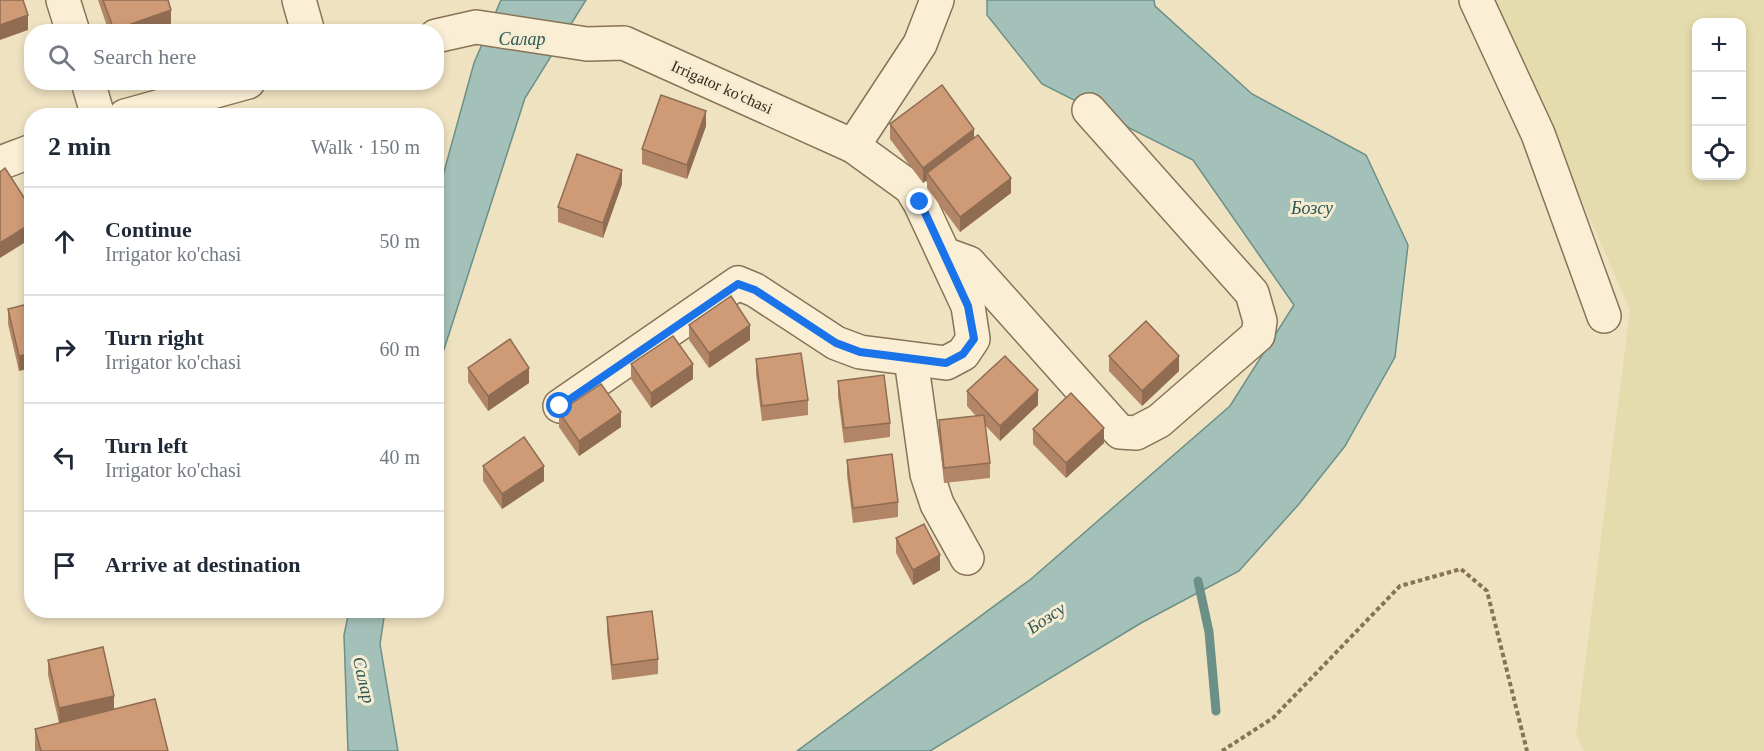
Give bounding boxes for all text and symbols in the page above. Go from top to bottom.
map controls [1692,18,1746,180]
button: + [1692,18,1746,72]
search box [24,24,444,90]
water label: Салар [498,29,546,49]
icon: search [45,41,78,74]
text: Search here [93,44,196,69]
street label: Irrigator ko'chasi [668,57,776,118]
button: − [1692,72,1746,126]
button: locate [1692,126,1746,180]
text: 2 min [48,132,111,161]
text: Walk · 150 m [311,136,420,158]
route end [906,188,932,214]
water label: Бозсу [1290,198,1333,218]
text: Continue [105,217,192,242]
icon: ahead [48,225,81,258]
text: 50 m [379,230,420,252]
text: Irrigator ko'chasi [105,243,241,265]
text: Turn right [105,325,204,350]
icon: right [48,333,81,366]
text: 60 m [379,338,420,360]
text: Irrigator ko'chasi [105,351,241,373]
route start [546,392,572,418]
text: Turn left [105,433,188,458]
icon: left [48,441,81,474]
text: 40 m [379,446,420,468]
text: Irrigator ko'chasi [105,459,241,481]
icon: arrive [48,549,81,582]
text: Arrive at destination [105,552,301,577]
water label: Бозсу [1022,598,1069,639]
water label: Салар [349,655,379,705]

